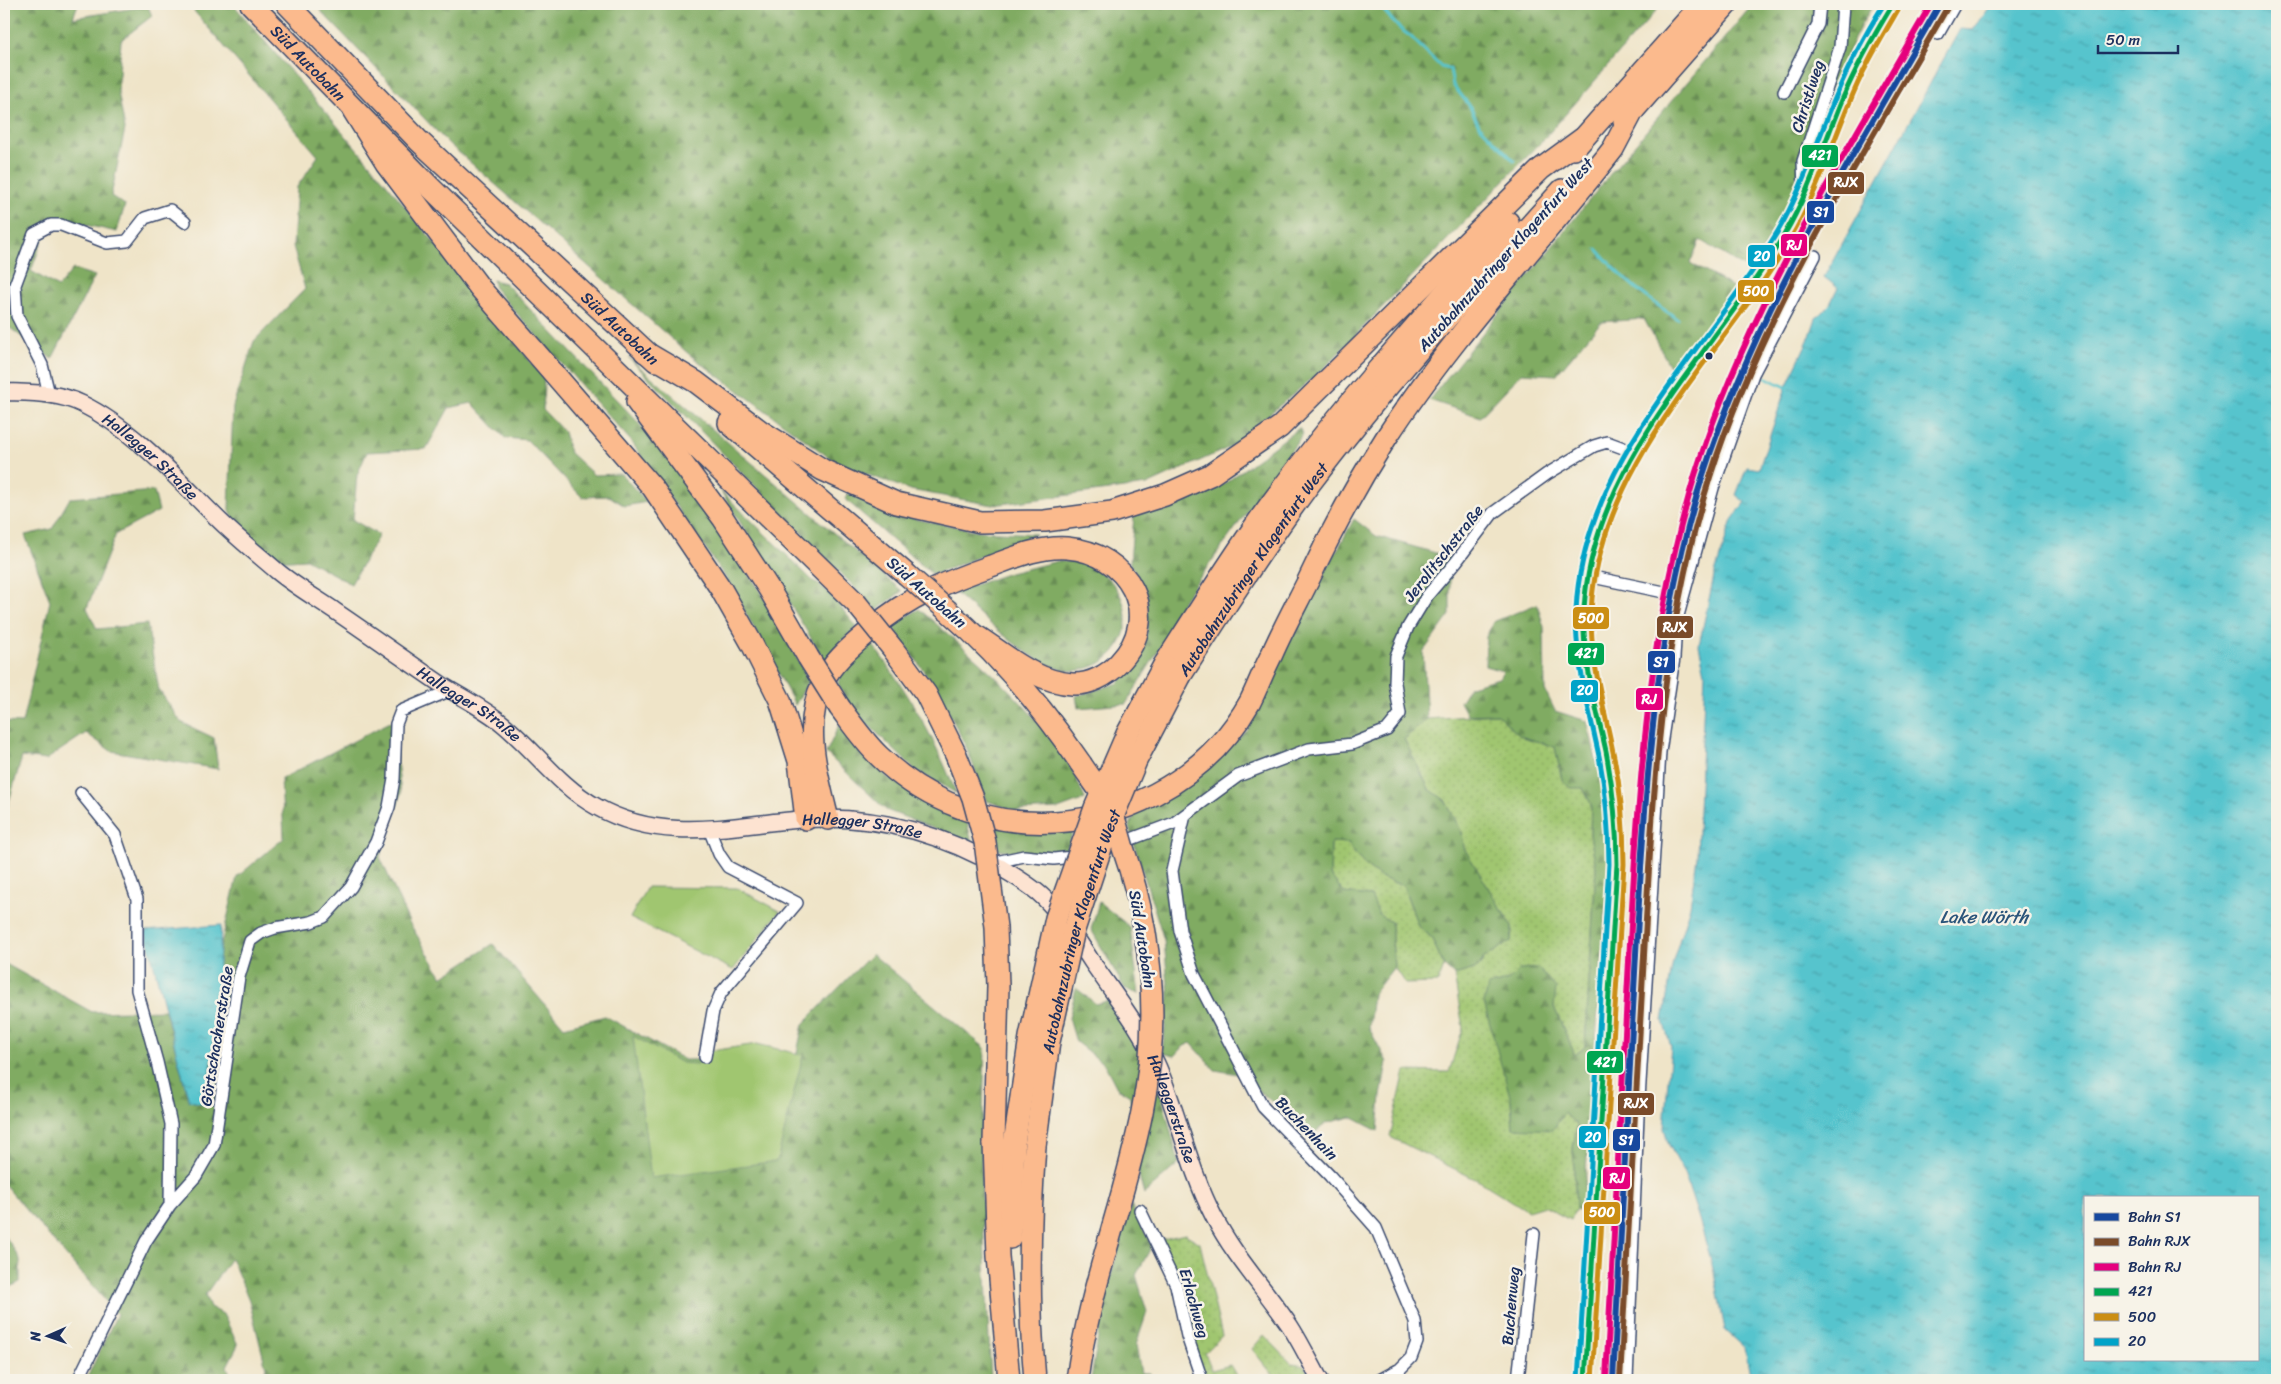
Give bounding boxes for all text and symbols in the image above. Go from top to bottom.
street label: Süd Autobahn [263,17,353,109]
scale bar [2098,22,2178,54]
text: 50 m [2106,27,2141,53]
street label: Christlweg [1782,56,1833,136]
text: 421 [1808,143,1831,168]
line badge: 421 [1801,144,1839,168]
street label: Autobahnzubringer Klagenfurt West [1409,150,1601,359]
text: RJX [1833,170,1859,195]
line badge: RJX [1827,171,1865,195]
line badge: S1 [1806,200,1835,224]
text: S1 [1813,200,1828,225]
line badge: RJ [1780,233,1808,257]
text: RJ [1785,233,1803,258]
line badge: 20 [1747,244,1776,268]
text: 20 [1753,244,1771,269]
line badge: 500 [1737,279,1775,303]
text: 500 [1743,279,1769,304]
street label: Süd Autobahn [574,284,666,373]
unlabelled marker [1704,351,1714,361]
street label: Hallegger Straße [96,405,206,507]
street label: Autobahnzubringer Klagenfurt West [1169,455,1337,683]
street label: Jerolitschstraße [1395,498,1491,609]
street label: Süd Autobahn [880,549,974,636]
line badge: 500 [1572,606,1610,630]
text: 500 [1578,606,1604,631]
line badge: RJX [1656,615,1694,639]
text: RJX [1662,615,1688,640]
text: 421 [1574,641,1597,666]
line badge: 421 [1567,642,1605,666]
line badge: S1 [1647,650,1676,674]
text: S1 [1653,650,1668,675]
street label: Hallegger Straße [411,658,529,749]
text: 20 [1576,678,1594,703]
line badge: 20 [1570,679,1599,703]
line badge: RJ [1635,687,1664,711]
text: RJ [1640,687,1658,712]
street label: Hallegger Straße [801,804,926,848]
street label: Autobahnzubringer Klagenfurt West [1033,804,1130,1057]
street label: Süd Autobahn [1120,888,1165,991]
water label: Lake Wörth [1940,901,2030,933]
street label: Görtschacherstraße [191,964,242,1108]
street label: Halleggerstraße [1139,1049,1204,1167]
line badge: 421 [1586,1050,1624,1074]
text: 421 [1593,1050,1616,1075]
street label: Buchenhain [1268,1089,1346,1168]
text: RJX [1623,1091,1649,1116]
line badge: RJX [1617,1092,1655,1116]
line badge: 20 [1578,1125,1607,1149]
text: 20 [1584,1125,1602,1150]
line badge: S1 [1612,1128,1641,1152]
text: S1 [1618,1128,1633,1153]
line badge: RJ [1602,1166,1631,1190]
text: RJ [1608,1166,1626,1191]
legend [2084,1196,2258,1362]
text: 500 [1589,1200,1615,1225]
line badge: 500 [1583,1201,1621,1225]
text: Bahn S1 [2128,1204,2181,1230]
text: Bahn RJX [2128,1228,2191,1254]
text: Bahn RJ [2128,1254,2182,1280]
street label: Erlachweg [1171,1265,1218,1342]
street label: Buchenweg [1493,1266,1528,1347]
text: 421 [2128,1278,2152,1304]
text: 500 [2128,1304,2156,1330]
north arrow [22,1312,72,1362]
text: 20 [2128,1328,2146,1354]
text: N [23,1331,48,1343]

